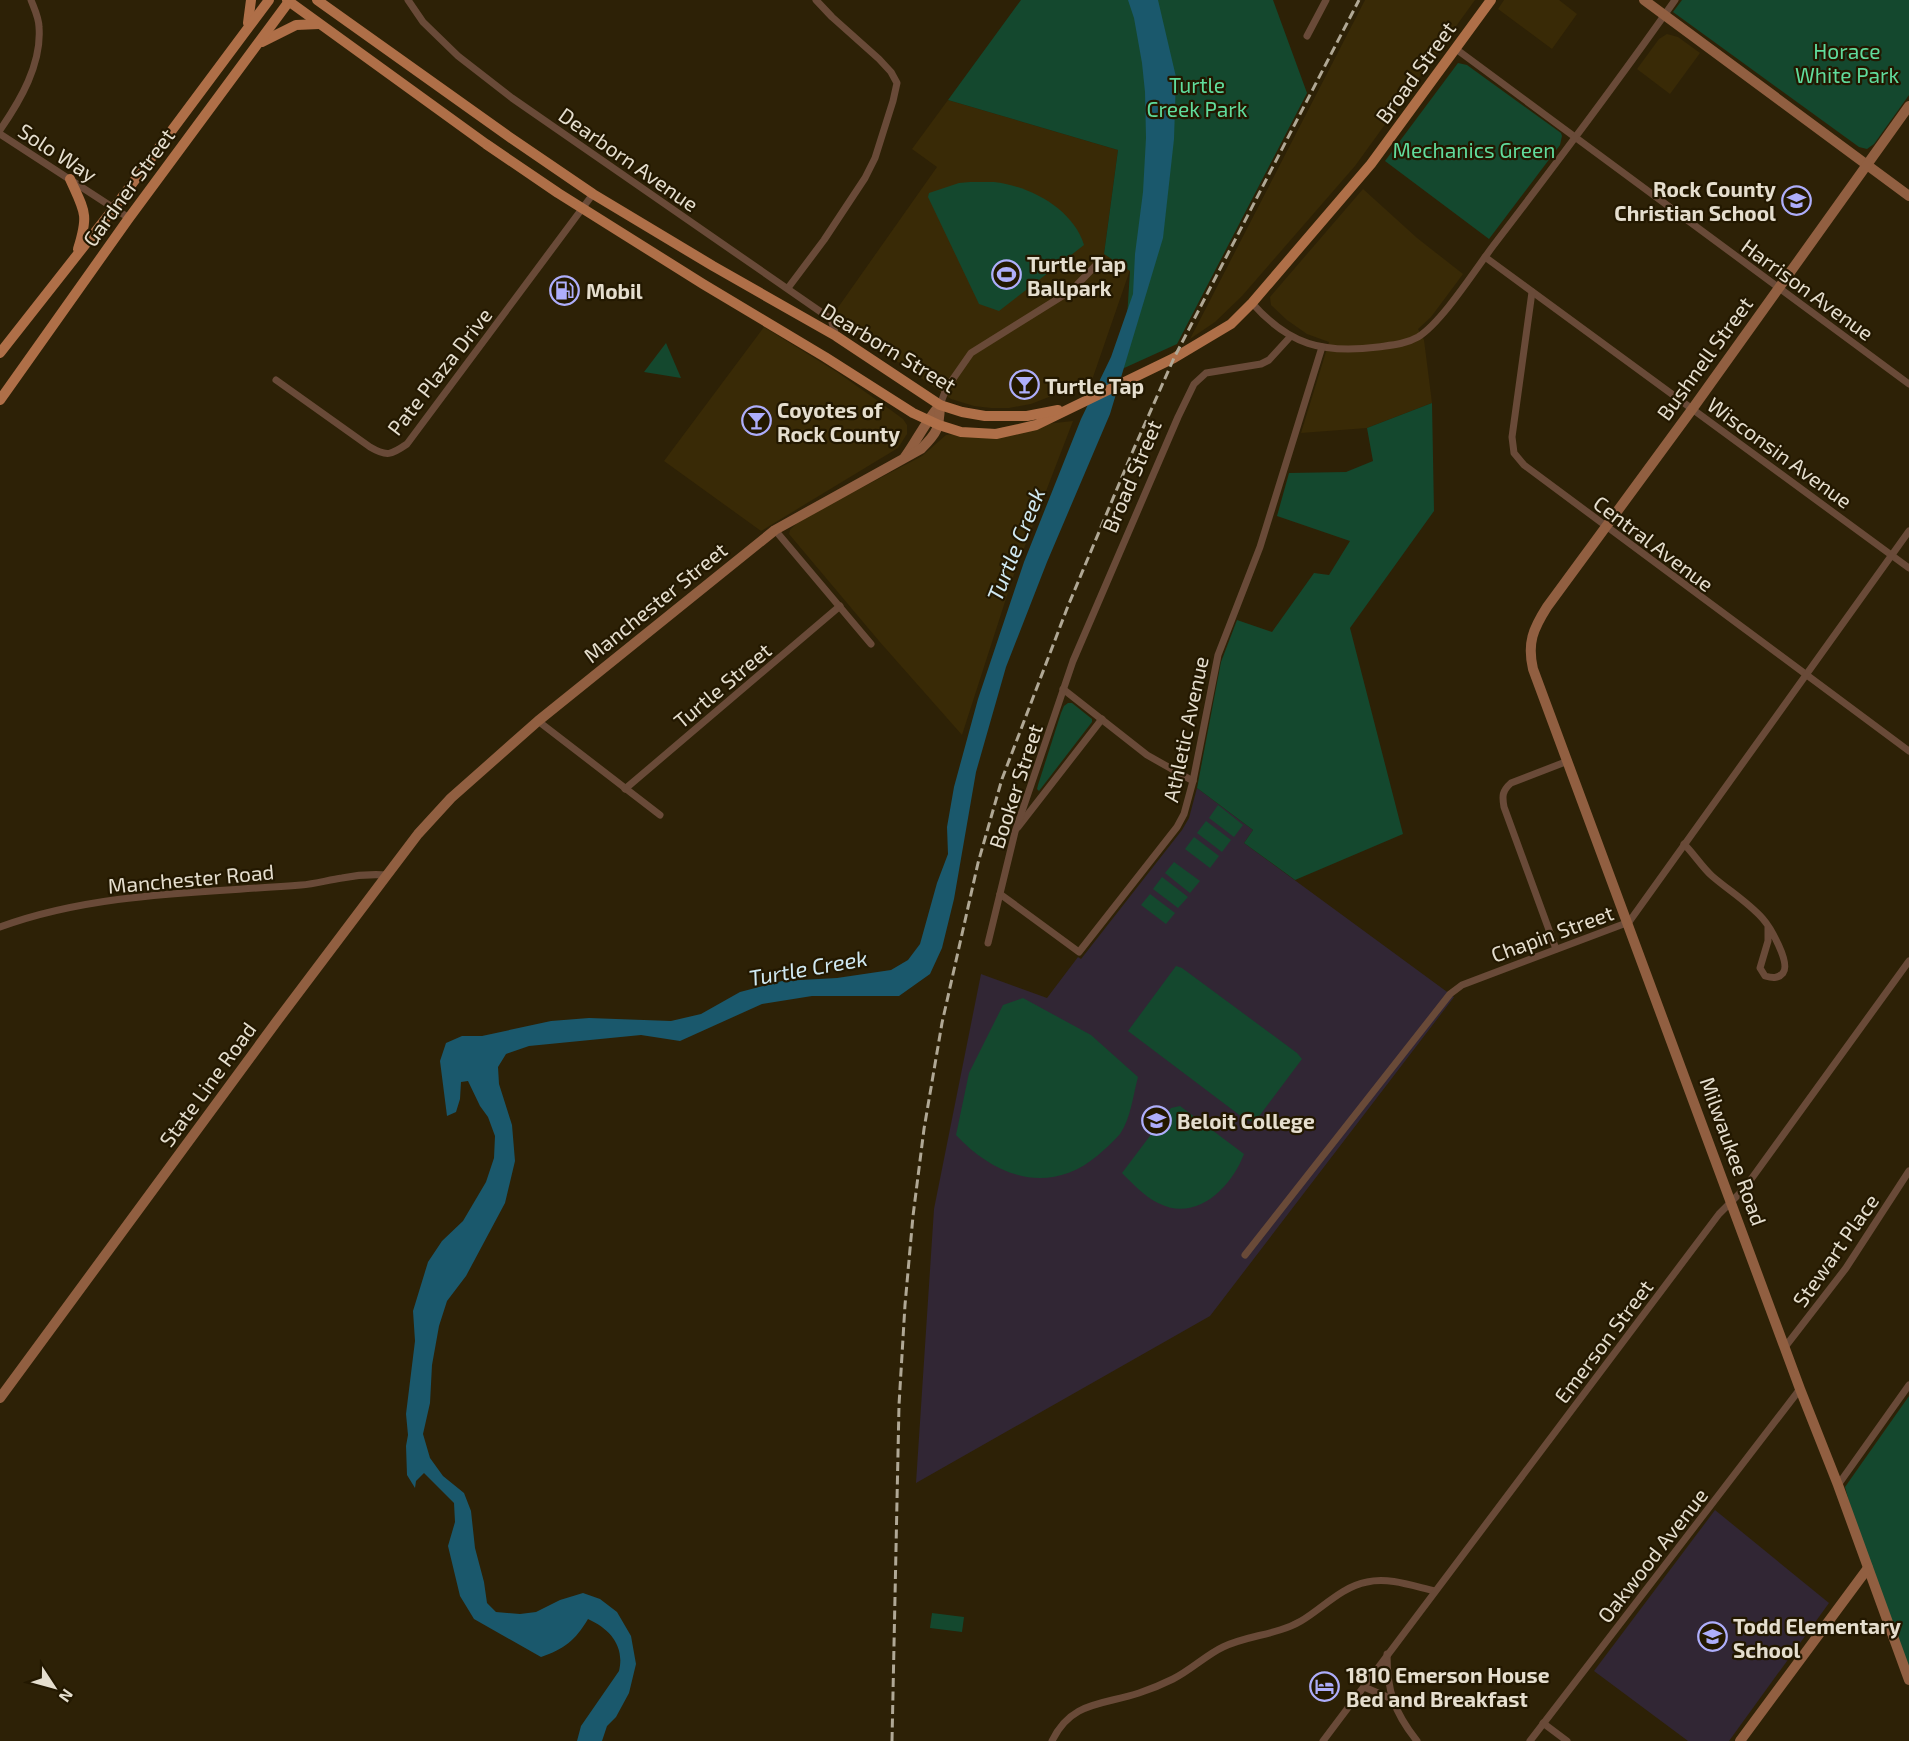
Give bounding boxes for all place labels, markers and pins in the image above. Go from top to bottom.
place label: Rock County Christian School [1614,176,1776,225]
school or university icon: Rock County Christian School [1781,184,1813,216]
place label: Turtle Tap Ballpark [1027,251,1126,300]
sports icon: Turtle Tap Ballpark [990,259,1022,291]
fuel station icon: Mobil [549,274,581,306]
place label: Mobil [586,278,643,303]
bar icon: Turtle Tap [1008,369,1040,401]
place label: Turtle Tap [1045,373,1144,398]
place label: Coyotes of Rock County [777,397,900,447]
bar icon: Coyotes of Rock County [740,405,772,437]
school or university icon: Beloit College [1140,1104,1172,1136]
place label: Beloit College [1177,1108,1315,1133]
place label: Todd Elementary School [1733,1613,1901,1662]
school or university icon: Todd Elementary School [1696,1621,1728,1653]
place label: 1810 Emerson House Bed and Breakfast [1346,1662,1550,1711]
hotel icon: 1810 Emerson House Bed and Breakfast [1309,1670,1341,1702]

